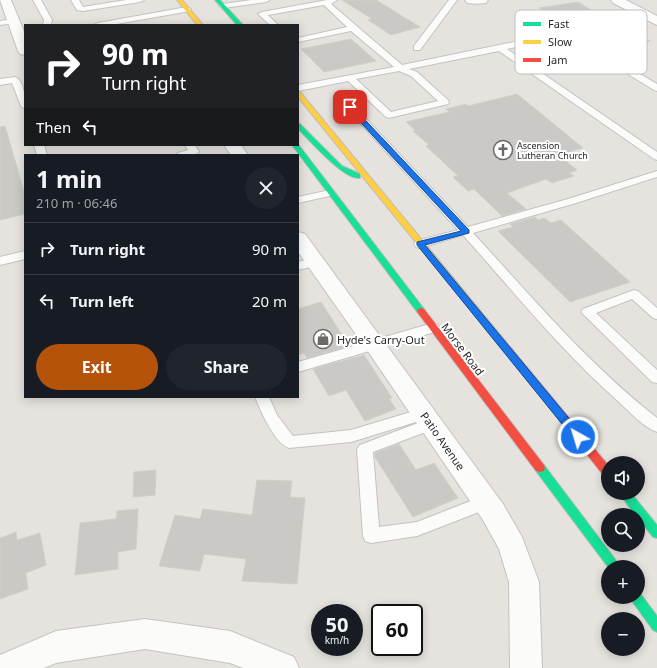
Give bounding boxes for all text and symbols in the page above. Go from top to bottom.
legend [515,10,647,74]
text: Fast [548,16,569,31]
text: Slow [548,34,572,49]
text: 90 m [102,35,169,73]
icon: right [36,40,88,92]
text: Jam [547,52,567,67]
text: Turn right [102,71,186,95]
pin [333,90,367,124]
icon: arrive [339,96,361,118]
icon: left [79,116,101,138]
text: Then [36,117,71,137]
church icon: Ascension Lutheran Church [492,139,514,161]
place label: Ascension Lutheran Church [517,139,588,162]
text: 1 min [36,162,102,195]
button: close [245,167,287,209]
text: 210 m · 06:46 [36,194,117,212]
icon: right [36,238,58,260]
text: Turn right [70,239,145,259]
text: 90 m [252,239,287,259]
icon: left [36,290,58,312]
text: Turn left [70,291,134,311]
text: 20 m [252,291,287,311]
street label: Morse Road [438,320,488,378]
shop icon: Hyde's Carry-Out [312,328,334,350]
place label: Hyde's Carry-Out [337,332,425,347]
button: Exit [36,344,158,390]
button: Share [166,344,287,390]
street label: Patio Avenue [417,409,469,473]
position arrow [557,416,599,458]
map controls [601,456,645,656]
button: sound [601,456,645,500]
button: search [601,508,645,552]
button: + [601,560,645,604]
speed limit sign: 60 [371,604,423,656]
text: 50 [326,611,348,638]
button: − [601,612,645,656]
text: km/h [325,633,349,647]

